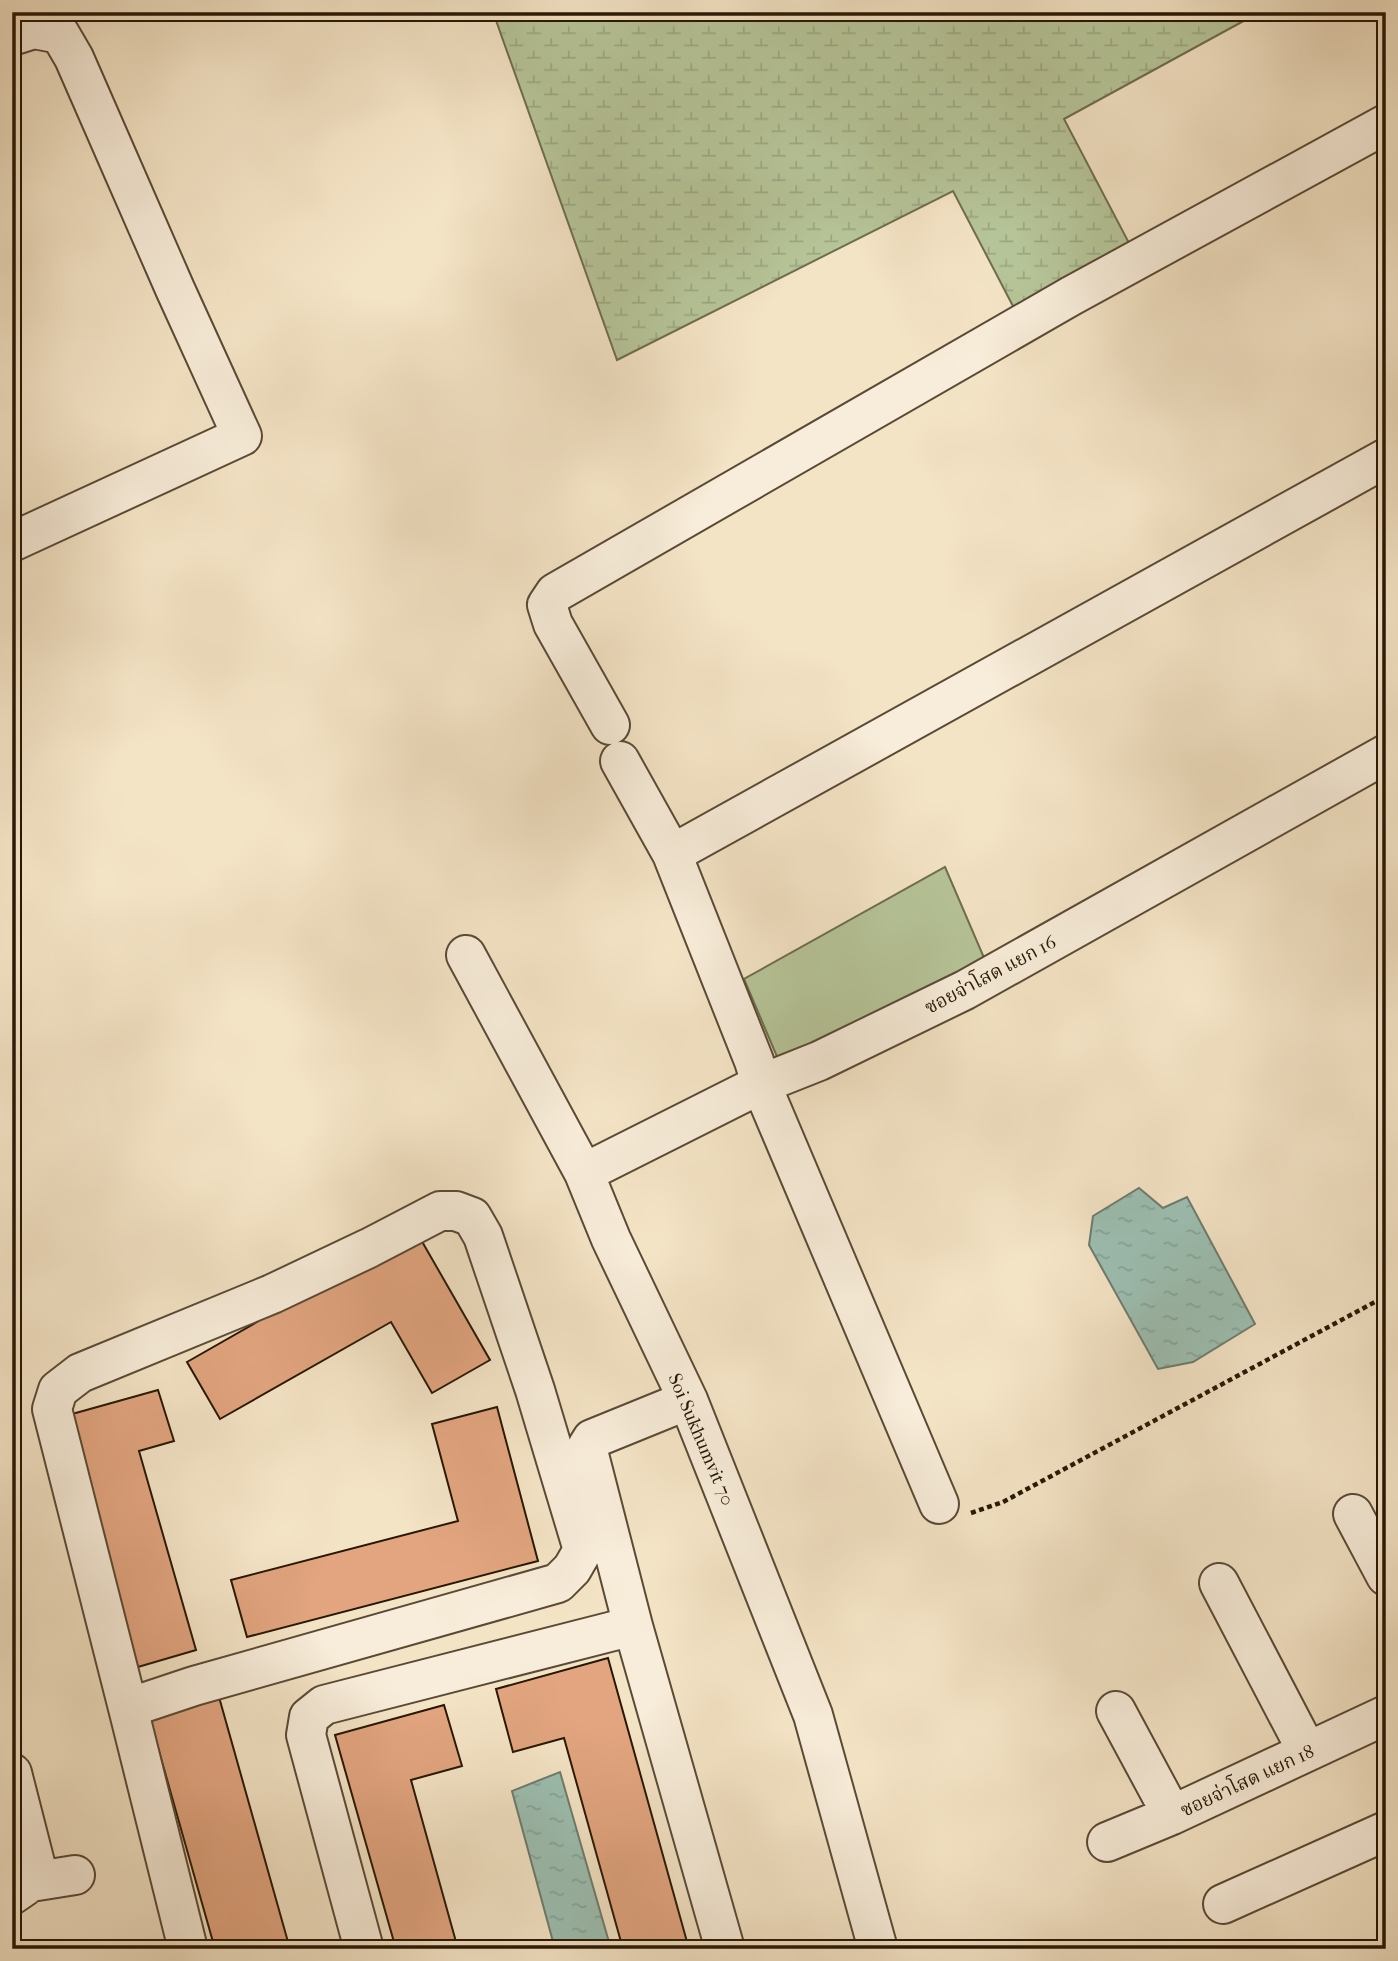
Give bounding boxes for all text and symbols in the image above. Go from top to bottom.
street label: ซอยจ่าโสด แยก 16 [919,927,1061,1019]
street label: Soi Sukhumvit 70 [663,1370,739,1509]
street label: ซอยจ่าโสด แยก 18 [1175,1737,1318,1821]

